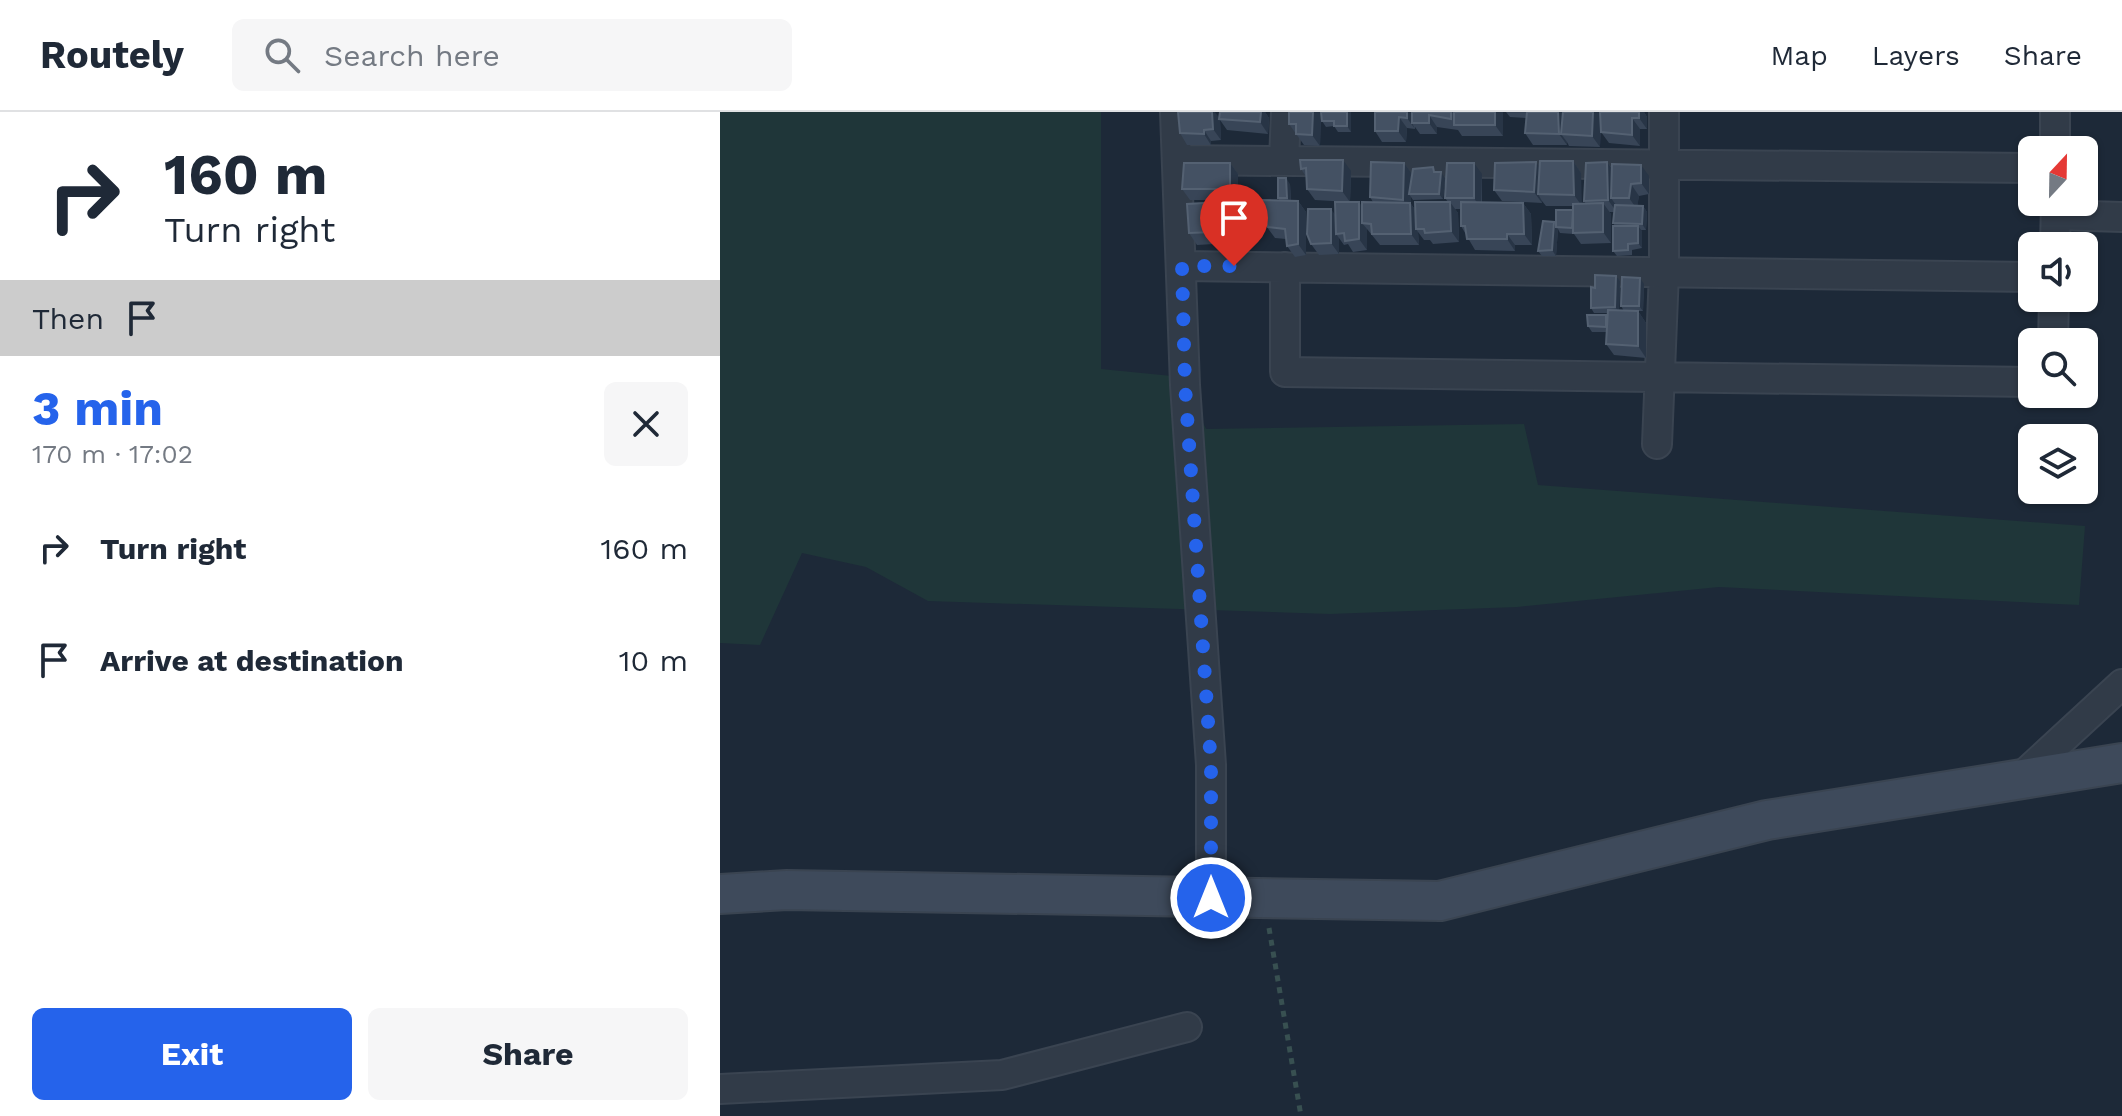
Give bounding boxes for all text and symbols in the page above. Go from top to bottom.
search box [232,19,792,91]
text: Routely [40,33,184,77]
icon: search [260,33,304,77]
text: Search here [324,38,500,73]
text: Map [1771,39,1828,72]
text: Layers [1872,39,1960,72]
text: Share [2004,39,2082,72]
north arrow [2018,136,2098,216]
map controls [2018,136,2098,504]
text: 160 m [164,142,327,208]
icon: right [32,144,136,248]
pin [1200,184,1268,266]
icon: arrive [1212,196,1256,240]
text: Turn right [164,209,335,251]
button: sound [2018,232,2098,312]
icon: arrive [120,296,164,340]
text: Then [32,301,104,336]
button: search [2018,328,2098,408]
text: 3 min [32,380,163,437]
button: close [604,382,688,466]
button: layers [2018,424,2098,504]
text: 170 m · 17:02 [32,439,193,469]
icon: right [32,526,76,570]
text: Turn right [100,531,246,566]
text: 160 m [601,531,688,566]
icon: arrive [32,638,76,682]
text: Arrive at destination [100,643,404,678]
text: 10 m [619,643,688,678]
position arrow [1169,856,1253,940]
button: Exit [32,1008,352,1100]
button: Share [368,1008,688,1100]

